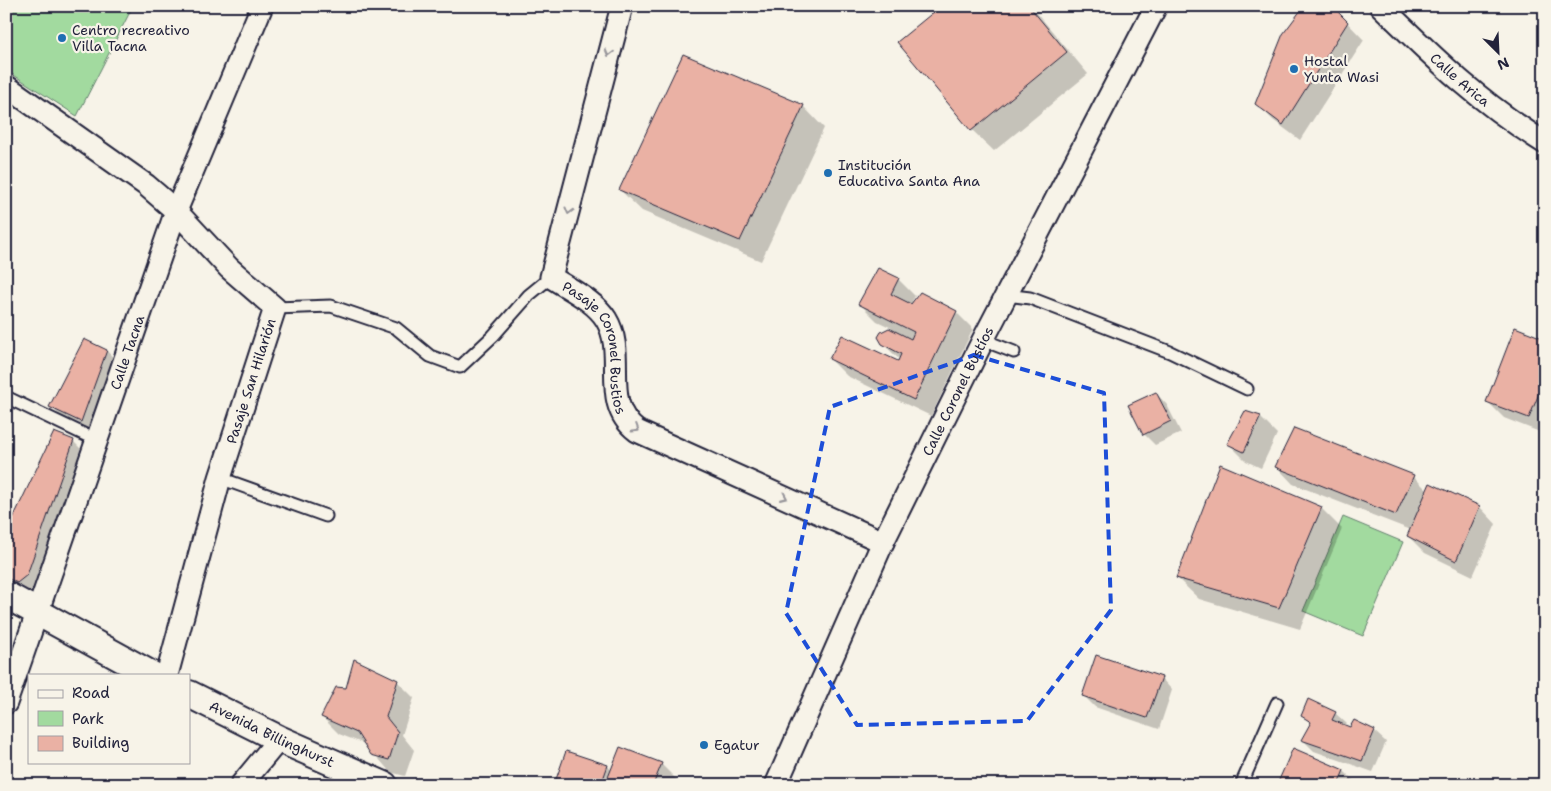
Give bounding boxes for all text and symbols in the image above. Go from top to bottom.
place label: Centro recreativo Villa Tacna [72,21,190,55]
north arrow [1474,28,1524,78]
marker: Centro recreativo Villa Tacna [56,32,68,44]
one-way arrow [605,49,615,57]
street label: Calle Arica [1426,49,1494,111]
place label: Hostal Yunta Wasi [1304,52,1379,86]
text: N [1495,53,1512,74]
marker: Hostal Yunta Wasi [1288,63,1300,75]
place label: Institución Educativa Santa Ana [838,156,980,190]
marker: Institución Educativa Santa Ana [822,167,834,179]
one-way arrow [564,206,574,214]
street label: Pasaje Coronel Bustios [559,277,630,417]
street label: Calle Tacna [106,312,148,392]
street label: Pasaje San Hilarión [222,316,280,446]
street label: Calle Coronel Bustíos [918,323,998,459]
one-way arrow [631,423,640,432]
one-way arrow [778,491,787,501]
legend [28,674,190,764]
text: Road [72,683,110,703]
street label: Avenida Billinghurst [206,697,337,771]
text: Park [72,709,104,729]
text: Building [72,733,129,753]
place label: Egatur [714,736,760,754]
marker: Egatur [698,739,710,751]

